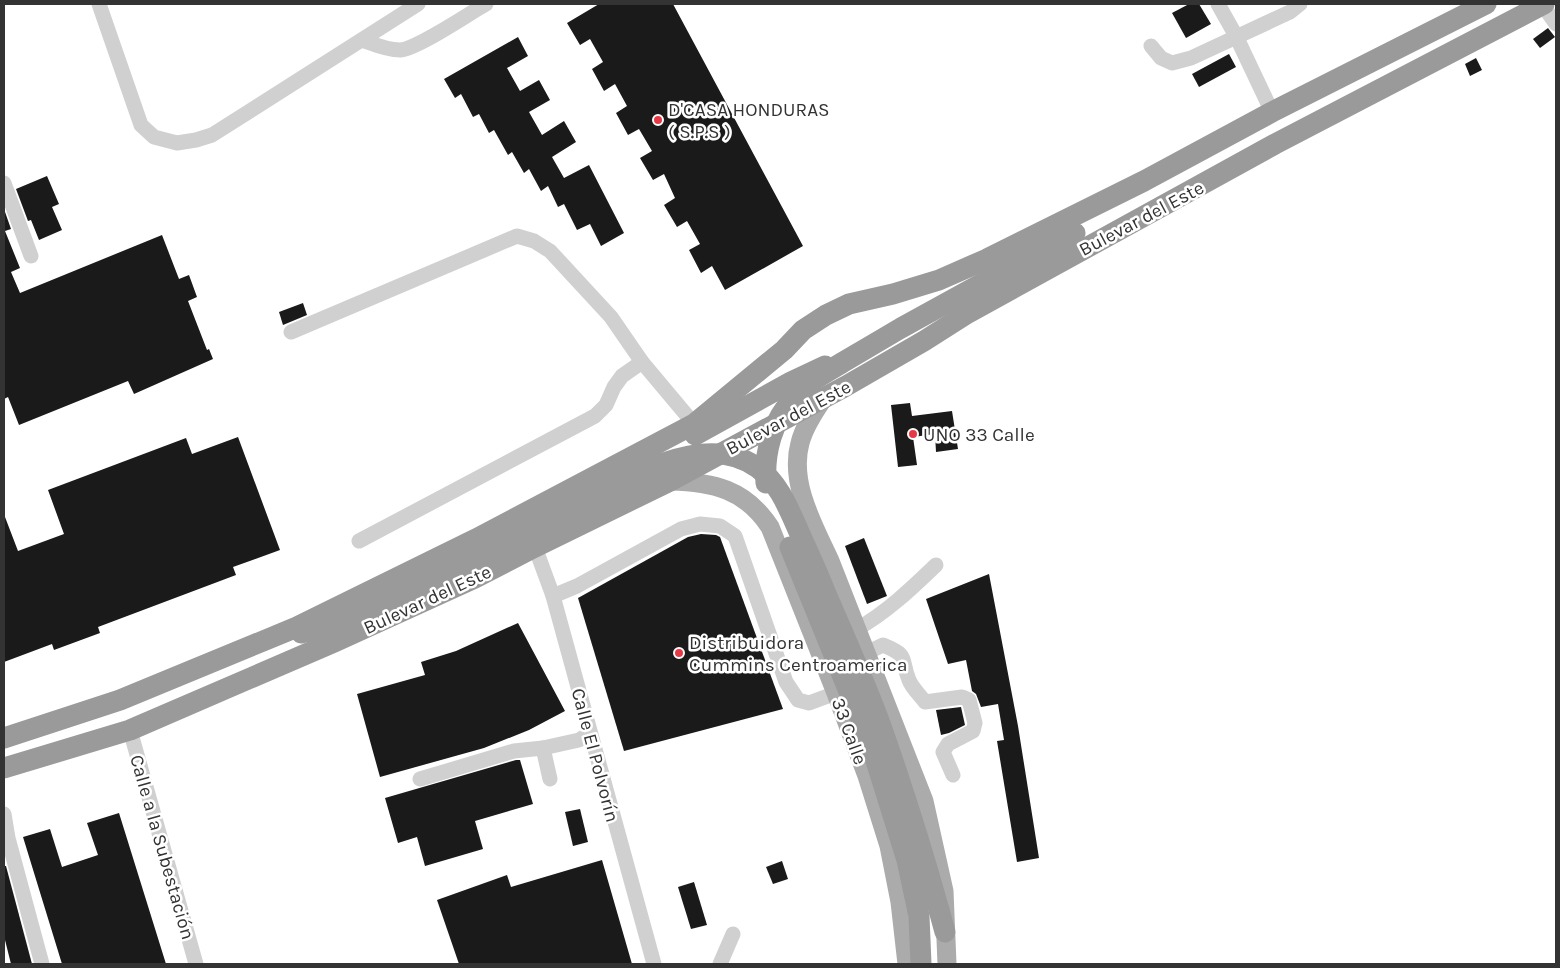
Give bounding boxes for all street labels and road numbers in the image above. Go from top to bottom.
street label: Bulevar del Este [1075,177,1208,261]
street label: Bulevar del Este [722,376,855,460]
street label: Bulevar del Este [360,561,495,639]
street label: Calle El Polvorín [567,686,623,825]
street label: 33 Calle [827,695,871,768]
street label: Calle a la Subestación [125,752,199,942]

